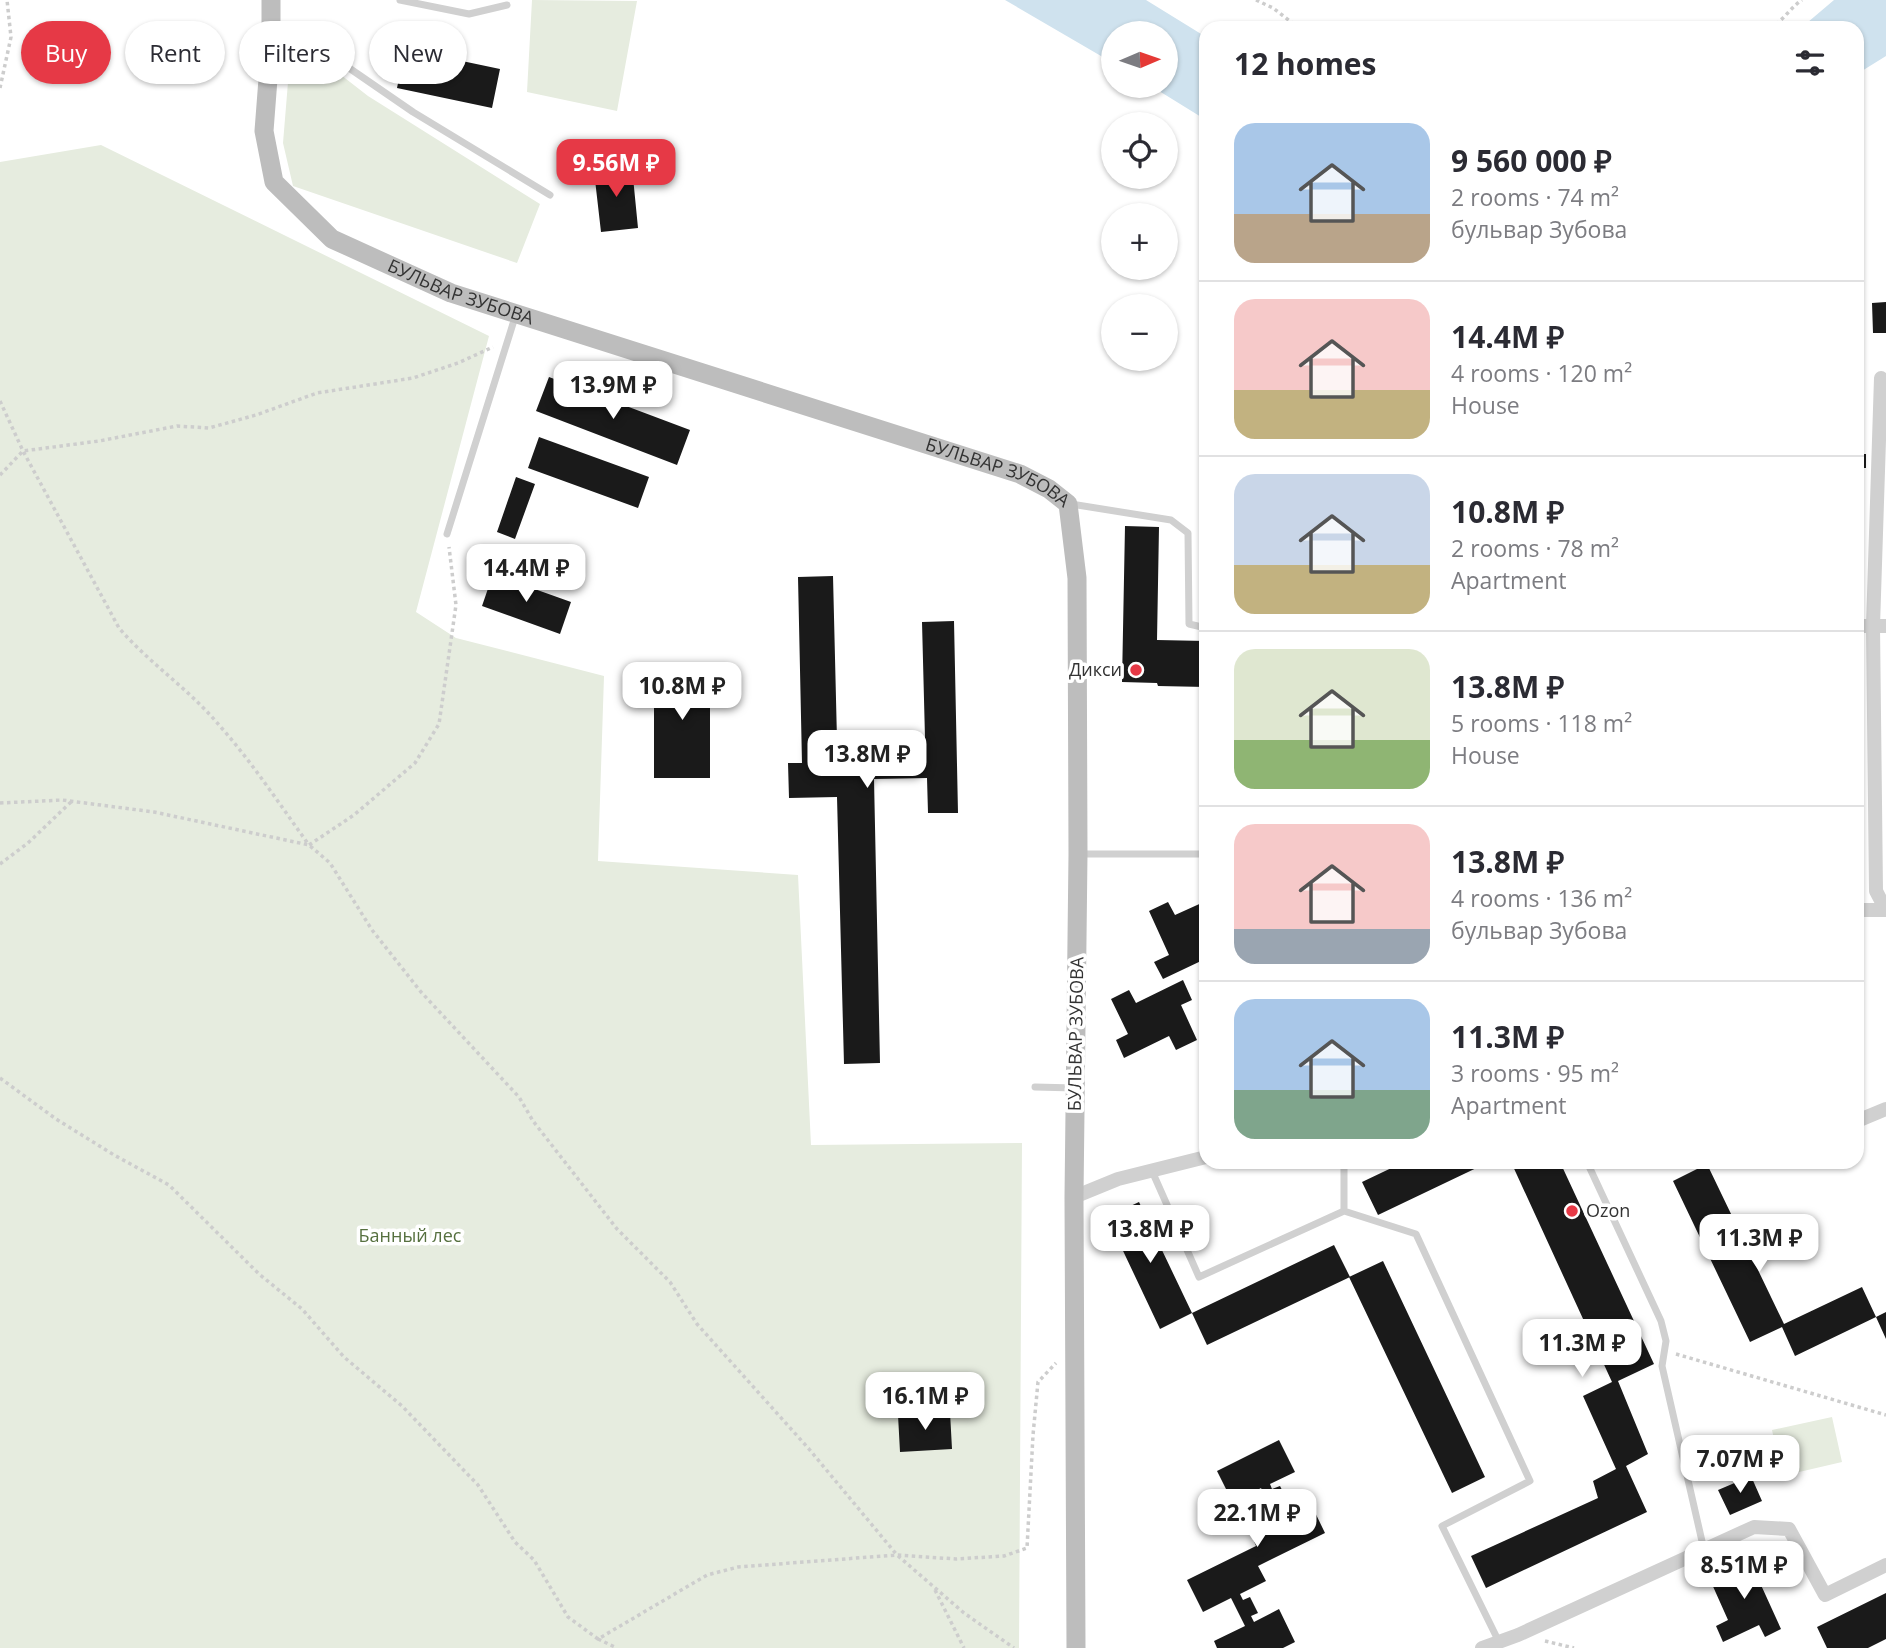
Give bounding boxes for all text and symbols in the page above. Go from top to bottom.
chip: Buy [21,21,111,84]
chip: Rent [125,21,225,84]
chip: Filters [239,21,355,84]
chip: New [369,21,467,84]
north arrow [1101,21,1178,98]
map controls [1101,21,1178,371]
text: 12 homes [1234,43,1377,84]
icon: filters [1791,44,1829,82]
button: locate [1101,112,1178,189]
pin: 9.56M ₽ [551,140,681,199]
text: 9 560 000 ₽ [1451,140,1612,181]
text: 9.56M ₽ [572,146,660,178]
icon: home [1290,151,1374,235]
text: 2 rooms · 74 m² [1451,181,1619,213]
button: + [1101,203,1178,280]
text: бульвар Зубова [1451,213,1627,245]
street label: БУЛЬВАР ЗУБОВА [384,253,537,330]
button: − [1101,294,1178,371]
text: 14.4M ₽ [1451,316,1565,357]
icon: home [1290,327,1374,411]
text: 4 rooms · 120 m² [1451,357,1632,389]
pin: 13.9M ₽ [548,362,678,421]
text: 13.9M ₽ [569,368,657,400]
text: House [1451,389,1520,421]
street label: БУЛЬВАР ЗУБОВА [923,432,1076,512]
text: 10.8M ₽ [1451,491,1565,532]
icon: home [1290,502,1374,586]
text: 2 rooms · 78 m² [1451,532,1619,564]
pin: 14.4M ₽ [461,544,591,604]
text: 14.4M ₽ [482,551,570,583]
text: Apartment [1451,564,1567,596]
place label: Дикси [1069,657,1122,681]
pin: 10.8M ₽ [617,662,747,722]
marker: Дикси [1128,662,1144,678]
text: 13.8M ₽ [1451,666,1565,707]
text: 10.8M ₽ [638,669,726,701]
icon: home [1290,677,1374,761]
text: 5 rooms · 118 m² [1451,707,1632,739]
pin: 13.8M ₽ [802,730,932,790]
text: 13.8M ₽ [823,737,911,769]
text: House [1451,739,1520,771]
text: 13.8M ₽ [1451,841,1565,882]
icon: home [1290,852,1374,936]
text: 4 rooms · 136 m² [1451,882,1632,914]
text: бульвар Зубова [1451,914,1627,946]
street label: БУЛЬВАР ЗУБОВА [1062,956,1088,1111]
text: 11.3M ₽ [1451,1016,1565,1057]
icon: home [1290,1027,1374,1111]
text: 3 rooms · 95 m² [1451,1057,1619,1089]
text: Apartment [1451,1089,1567,1121]
place label: Ozon [1586,1198,1630,1222]
marker: Ozon [1564,1203,1580,1219]
pin: 13.8M ₽ [1085,1206,1215,1265]
text: 13.8M ₽ [1106,1212,1194,1244]
pin: 11.3M ₽ [1694,1214,1824,1274]
text: 11.3M ₽ [1715,1221,1803,1253]
park label: Банный лес [359,1223,462,1247]
pin: 11.3M ₽ [1517,1320,1647,1379]
text: 11.3M ₽ [1538,1326,1626,1358]
pin: 16.1M ₽ [860,1372,990,1432]
text: 16.1M ₽ [881,1379,969,1411]
pin: 7.07M ₽ [1675,1436,1805,1495]
text: 7.07M ₽ [1696,1442,1784,1474]
pin: 22.1M ₽ [1192,1490,1322,1549]
text: 22.1M ₽ [1213,1496,1301,1528]
pin: 8.51M ₽ [1679,1542,1809,1601]
text: 8.51M ₽ [1700,1548,1788,1580]

